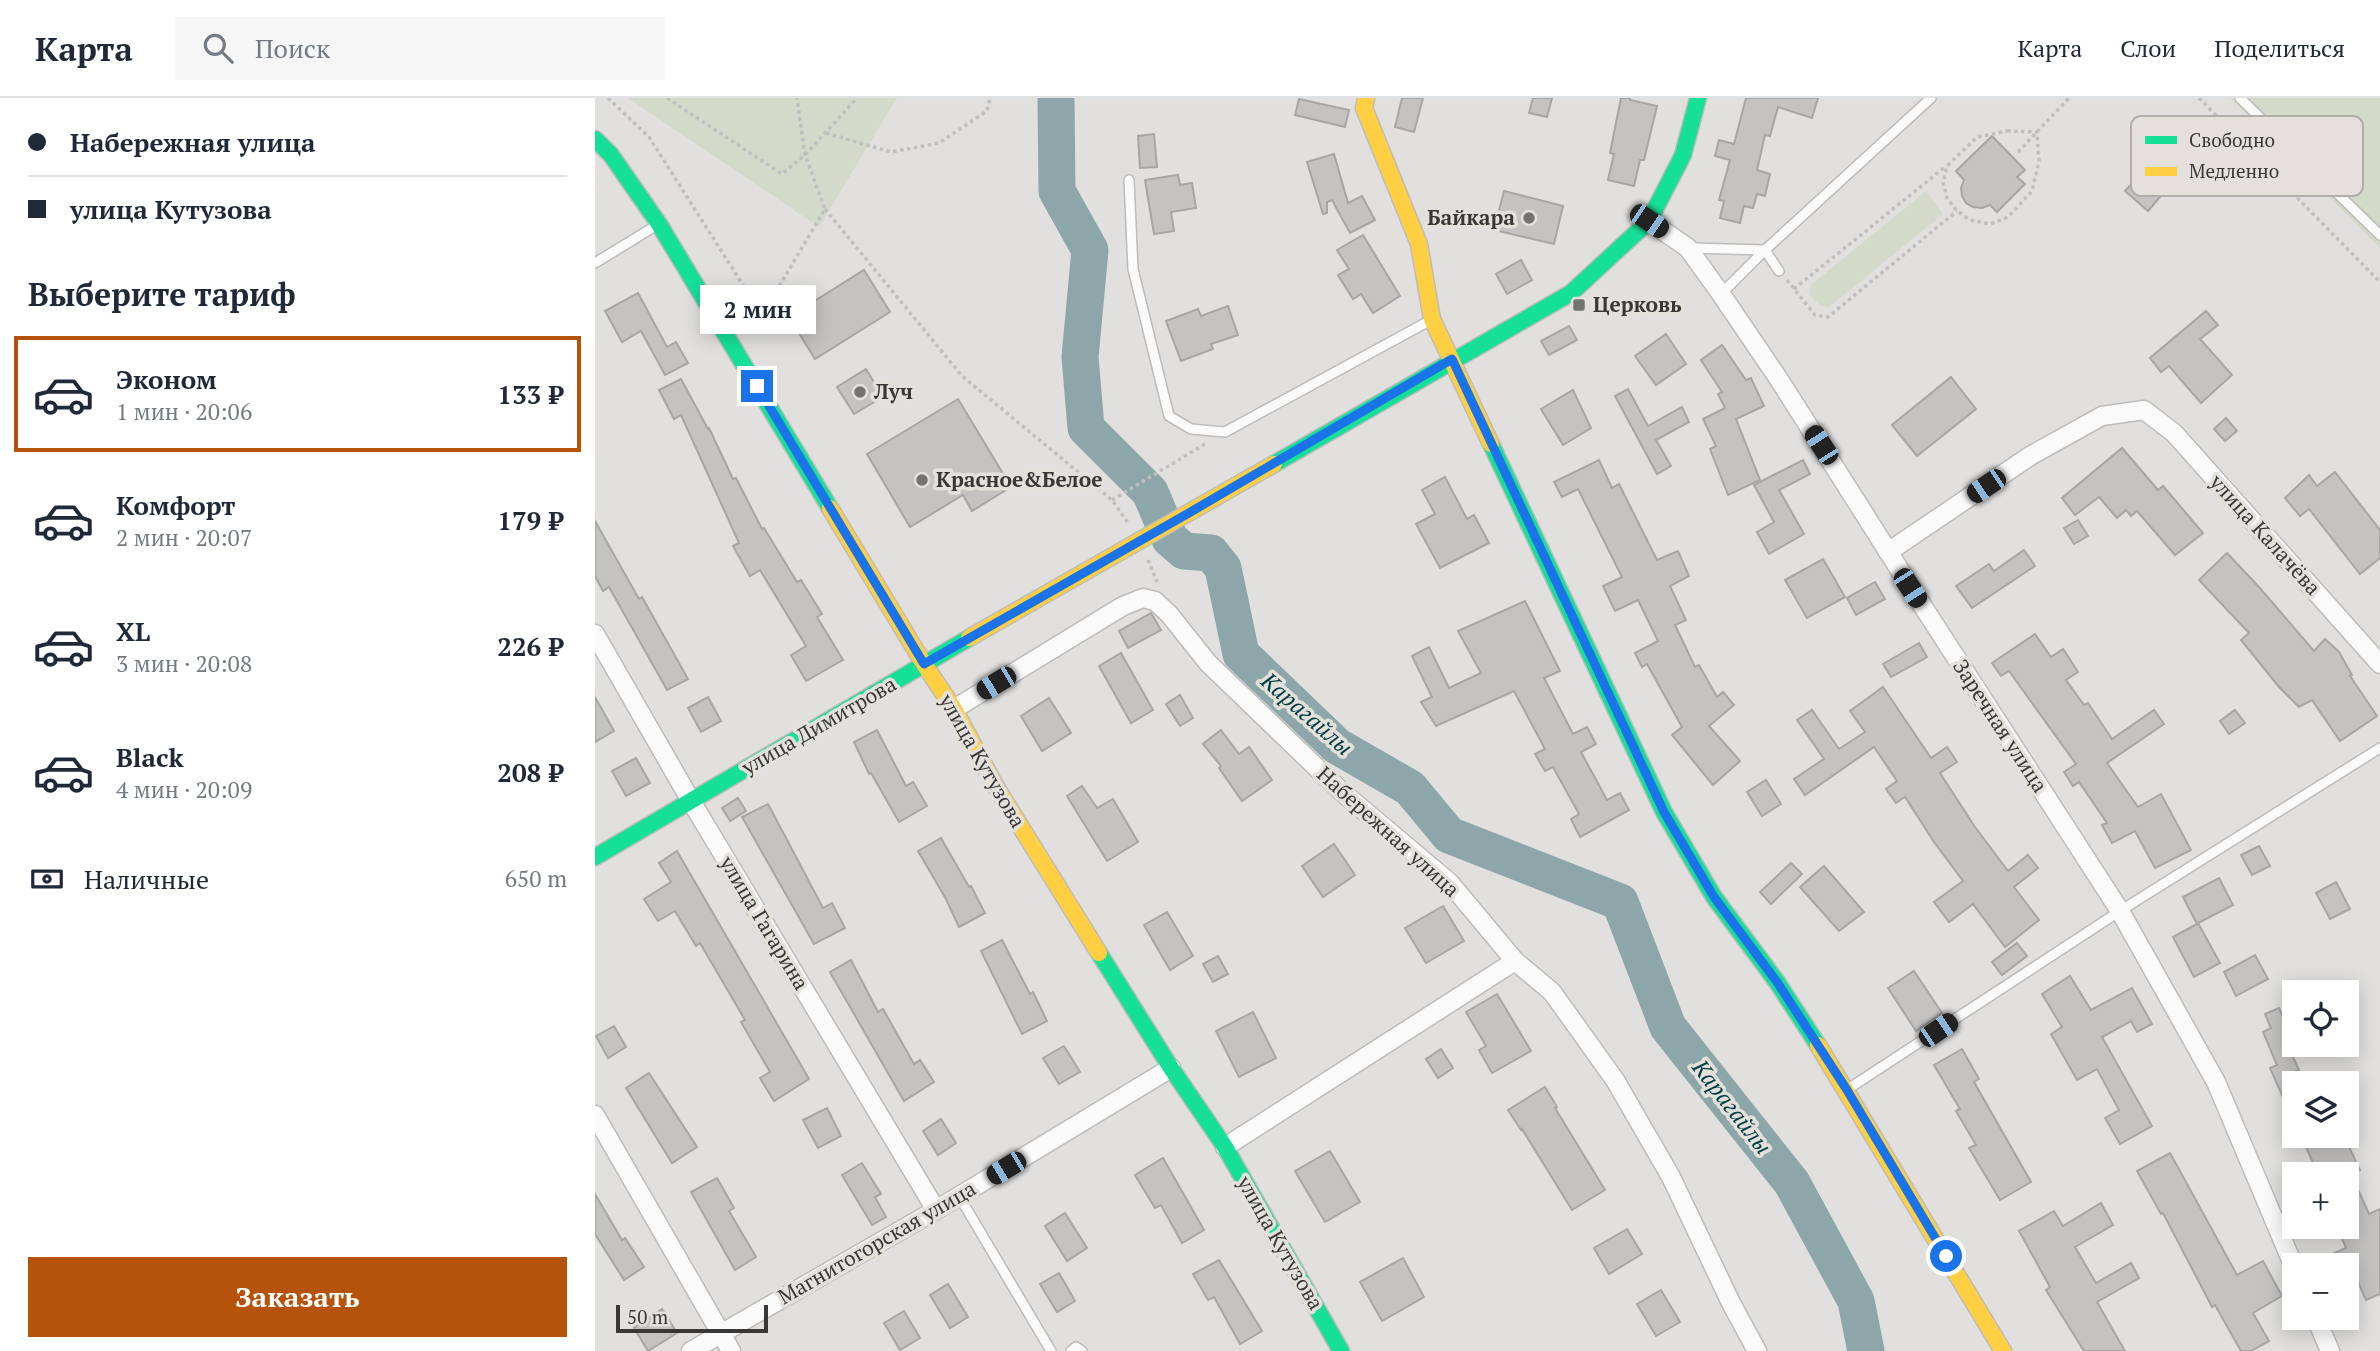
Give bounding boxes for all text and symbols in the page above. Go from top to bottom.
search box [175,17,665,80]
text: Карта [35,27,133,70]
icon: search [199,29,237,67]
text: Поиск [255,31,330,65]
text: Карта [2017,32,2082,64]
text: Слои [2120,32,2176,64]
text: Поделиться [2214,32,2345,64]
legend [2131,116,2363,196]
text: Набережная улица [70,125,316,159]
text: Свободно [2189,127,2275,152]
text: Медленно [2189,158,2279,183]
text: улица Кутузова [70,192,272,226]
car [1626,201,1673,241]
place label: Байкара [1427,203,1515,231]
marker: Байкара [1521,210,1537,226]
text: Выберите тариф [28,273,296,315]
callout: 2 мин [699,285,815,334]
place label: Церковь [1593,290,1682,318]
text: 2 мин [724,294,792,325]
marker: Церковь [1571,297,1587,313]
text: Эконом [116,362,217,396]
icon: car [32,363,95,426]
route end [741,370,773,402]
text: 133 ₽ [497,377,563,411]
place label: Луч [873,377,913,405]
marker: Луч [852,384,868,400]
text: 1 мин · 20:06 [116,396,252,427]
car [1801,422,1842,468]
place label: Красное&Белое [936,465,1103,493]
car [1963,466,2010,506]
street label: улица Калачёва [2203,467,2328,601]
marker: Красное&Белое [914,472,930,488]
text: Комфорт [116,488,235,522]
icon: car [32,489,95,552]
text: 179 ₽ [497,503,563,537]
text: 2 мин · 20:07 [116,522,252,553]
car [1890,565,1931,611]
text: XL [116,614,150,648]
icon: car [32,615,95,678]
text: 226 ₽ [497,629,563,663]
text: 3 мин · 20:08 [116,648,252,679]
street label: Заречная улица [1947,653,2055,798]
car [973,663,1020,703]
water label: Карагайлы [1254,665,1360,762]
street label: улица Димитрова [735,669,901,781]
street label: улица Кутузова [933,688,1033,833]
text: Black [116,740,184,774]
icon: car [32,741,95,804]
text: 208 ₽ [497,755,563,789]
street label: Набережная улица [1311,760,1466,903]
text: 4 мин · 20:09 [116,774,252,805]
street label: улица Гагарина [713,849,816,995]
icon: cash [28,860,66,898]
text: Наличные [84,862,209,896]
text: 650 m [505,863,567,894]
map controls [2282,980,2359,1330]
button: locate [2282,980,2359,1057]
car [1915,1010,1962,1050]
water label: Карагайлы [1685,1052,1779,1160]
button: layers [2282,1071,2359,1148]
car [983,1148,1030,1188]
button: + [2282,1162,2359,1239]
street label: улица Кутузова [1231,1170,1331,1315]
street label: Магнитогорская улица [773,1174,981,1310]
route start [1930,1240,1962,1272]
button: − [2282,1253,2359,1330]
button: Заказать [28,1257,567,1337]
scale bar [616,1302,768,1334]
text: 50 m [627,1304,668,1329]

